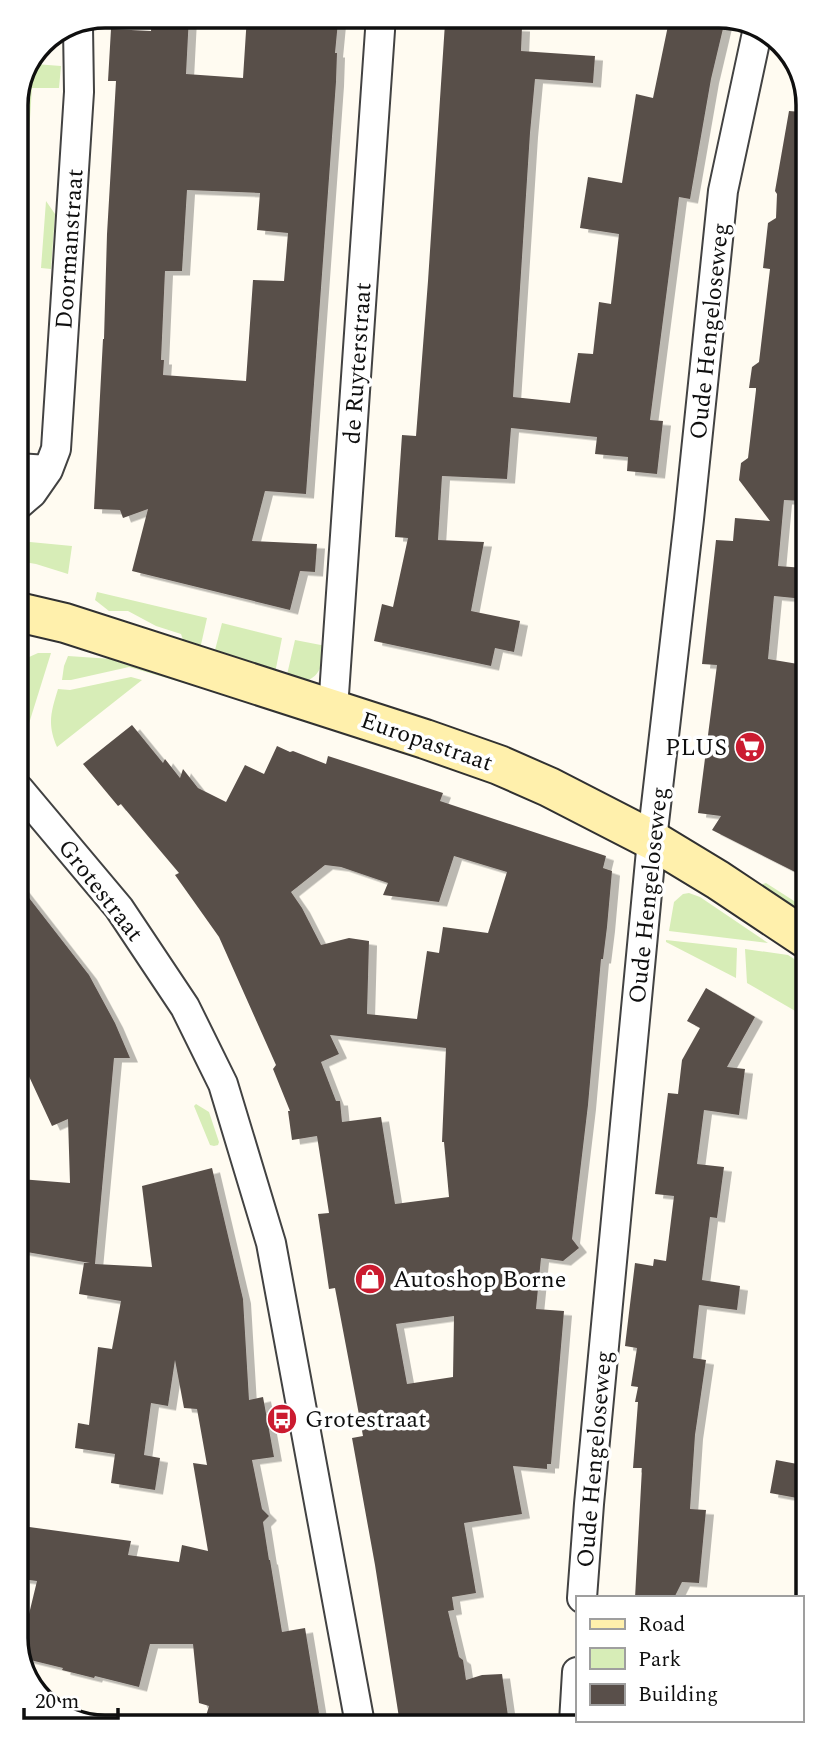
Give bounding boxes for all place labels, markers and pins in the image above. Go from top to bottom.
place label: PLUS [665,730,727,766]
supermarket icon: PLUS [733,730,767,764]
shop icon: Autoshop Borne [353,1262,387,1296]
place label: Autoshop Borne [393,1262,566,1298]
bus stop icon: Grotestraat [265,1402,299,1436]
place label: Grotestraat [305,1402,427,1438]

